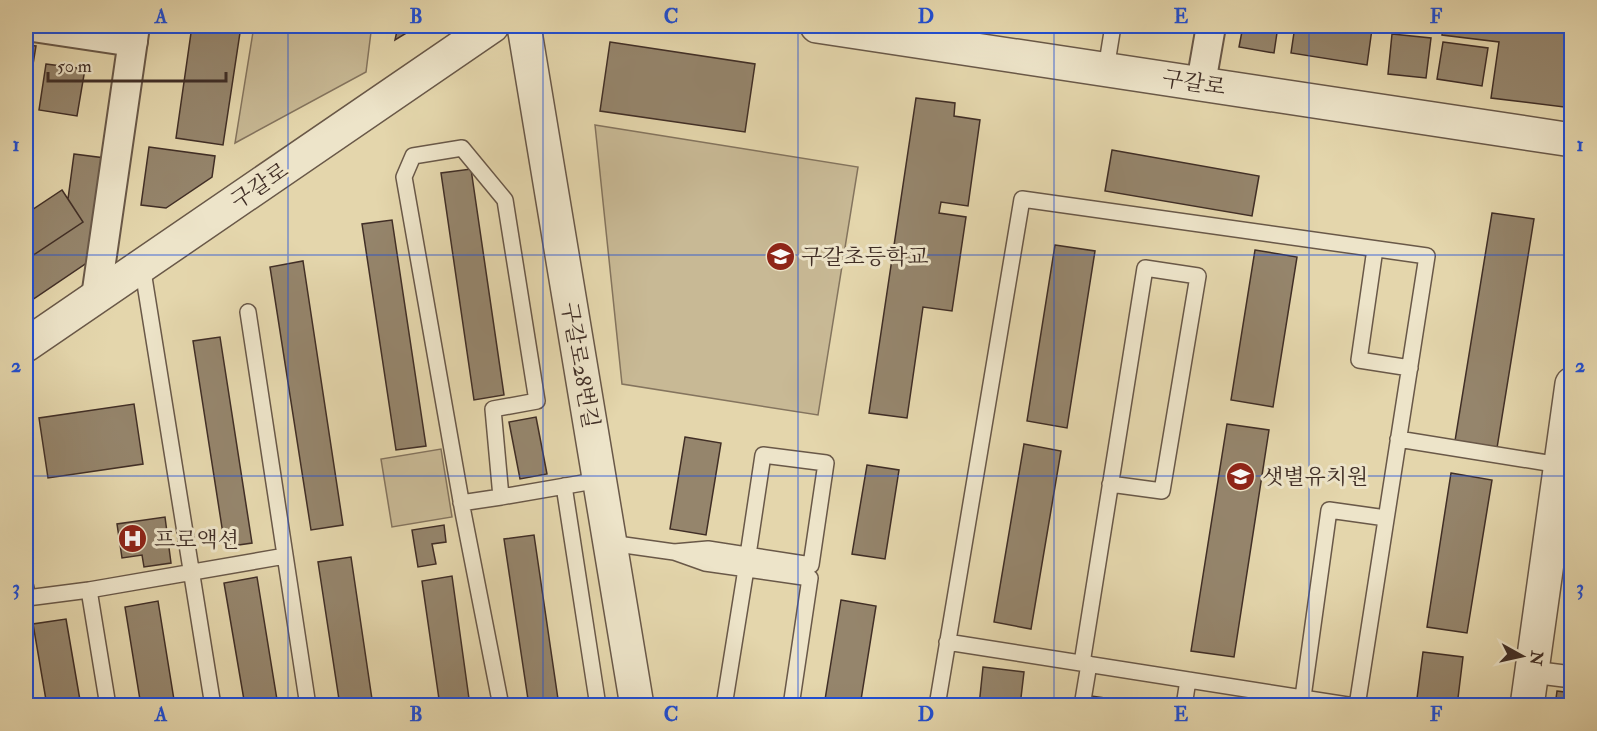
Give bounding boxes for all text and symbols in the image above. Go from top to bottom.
text: A [154,4,168,29]
text: B [409,4,423,29]
text: C [664,4,678,29]
text: D [918,4,934,29]
text: E [1174,4,1189,29]
text: F [1430,4,1443,29]
scale bar [48,45,226,83]
text: 50 m [57,55,92,78]
street label: 구갈로 [1160,64,1228,102]
text: 1 [12,132,20,157]
text: 1 [1576,132,1584,157]
street label: 구갈로 [225,156,294,215]
school or university icon: 구갈초등학교 [764,240,796,272]
place label: 구갈초등학교 [801,243,929,271]
street label: 구갈로28번길 [555,300,605,431]
text: 2 [11,353,21,378]
text: 2 [1575,353,1585,378]
school or university icon: 샛별유치원 [1225,460,1257,492]
place label: 샛별유치원 [1262,463,1368,491]
hospital icon: 프로액션 [117,523,149,555]
place label: 프로액션 [154,526,239,554]
text: 3 [12,575,20,600]
text: 3 [1576,575,1584,600]
north arrow [1492,626,1552,686]
text: N [1525,648,1547,667]
text: A [154,702,168,727]
text: B [409,702,423,727]
text: C [664,702,678,727]
text: D [918,702,934,727]
text: E [1174,702,1189,727]
text: F [1430,702,1443,727]

